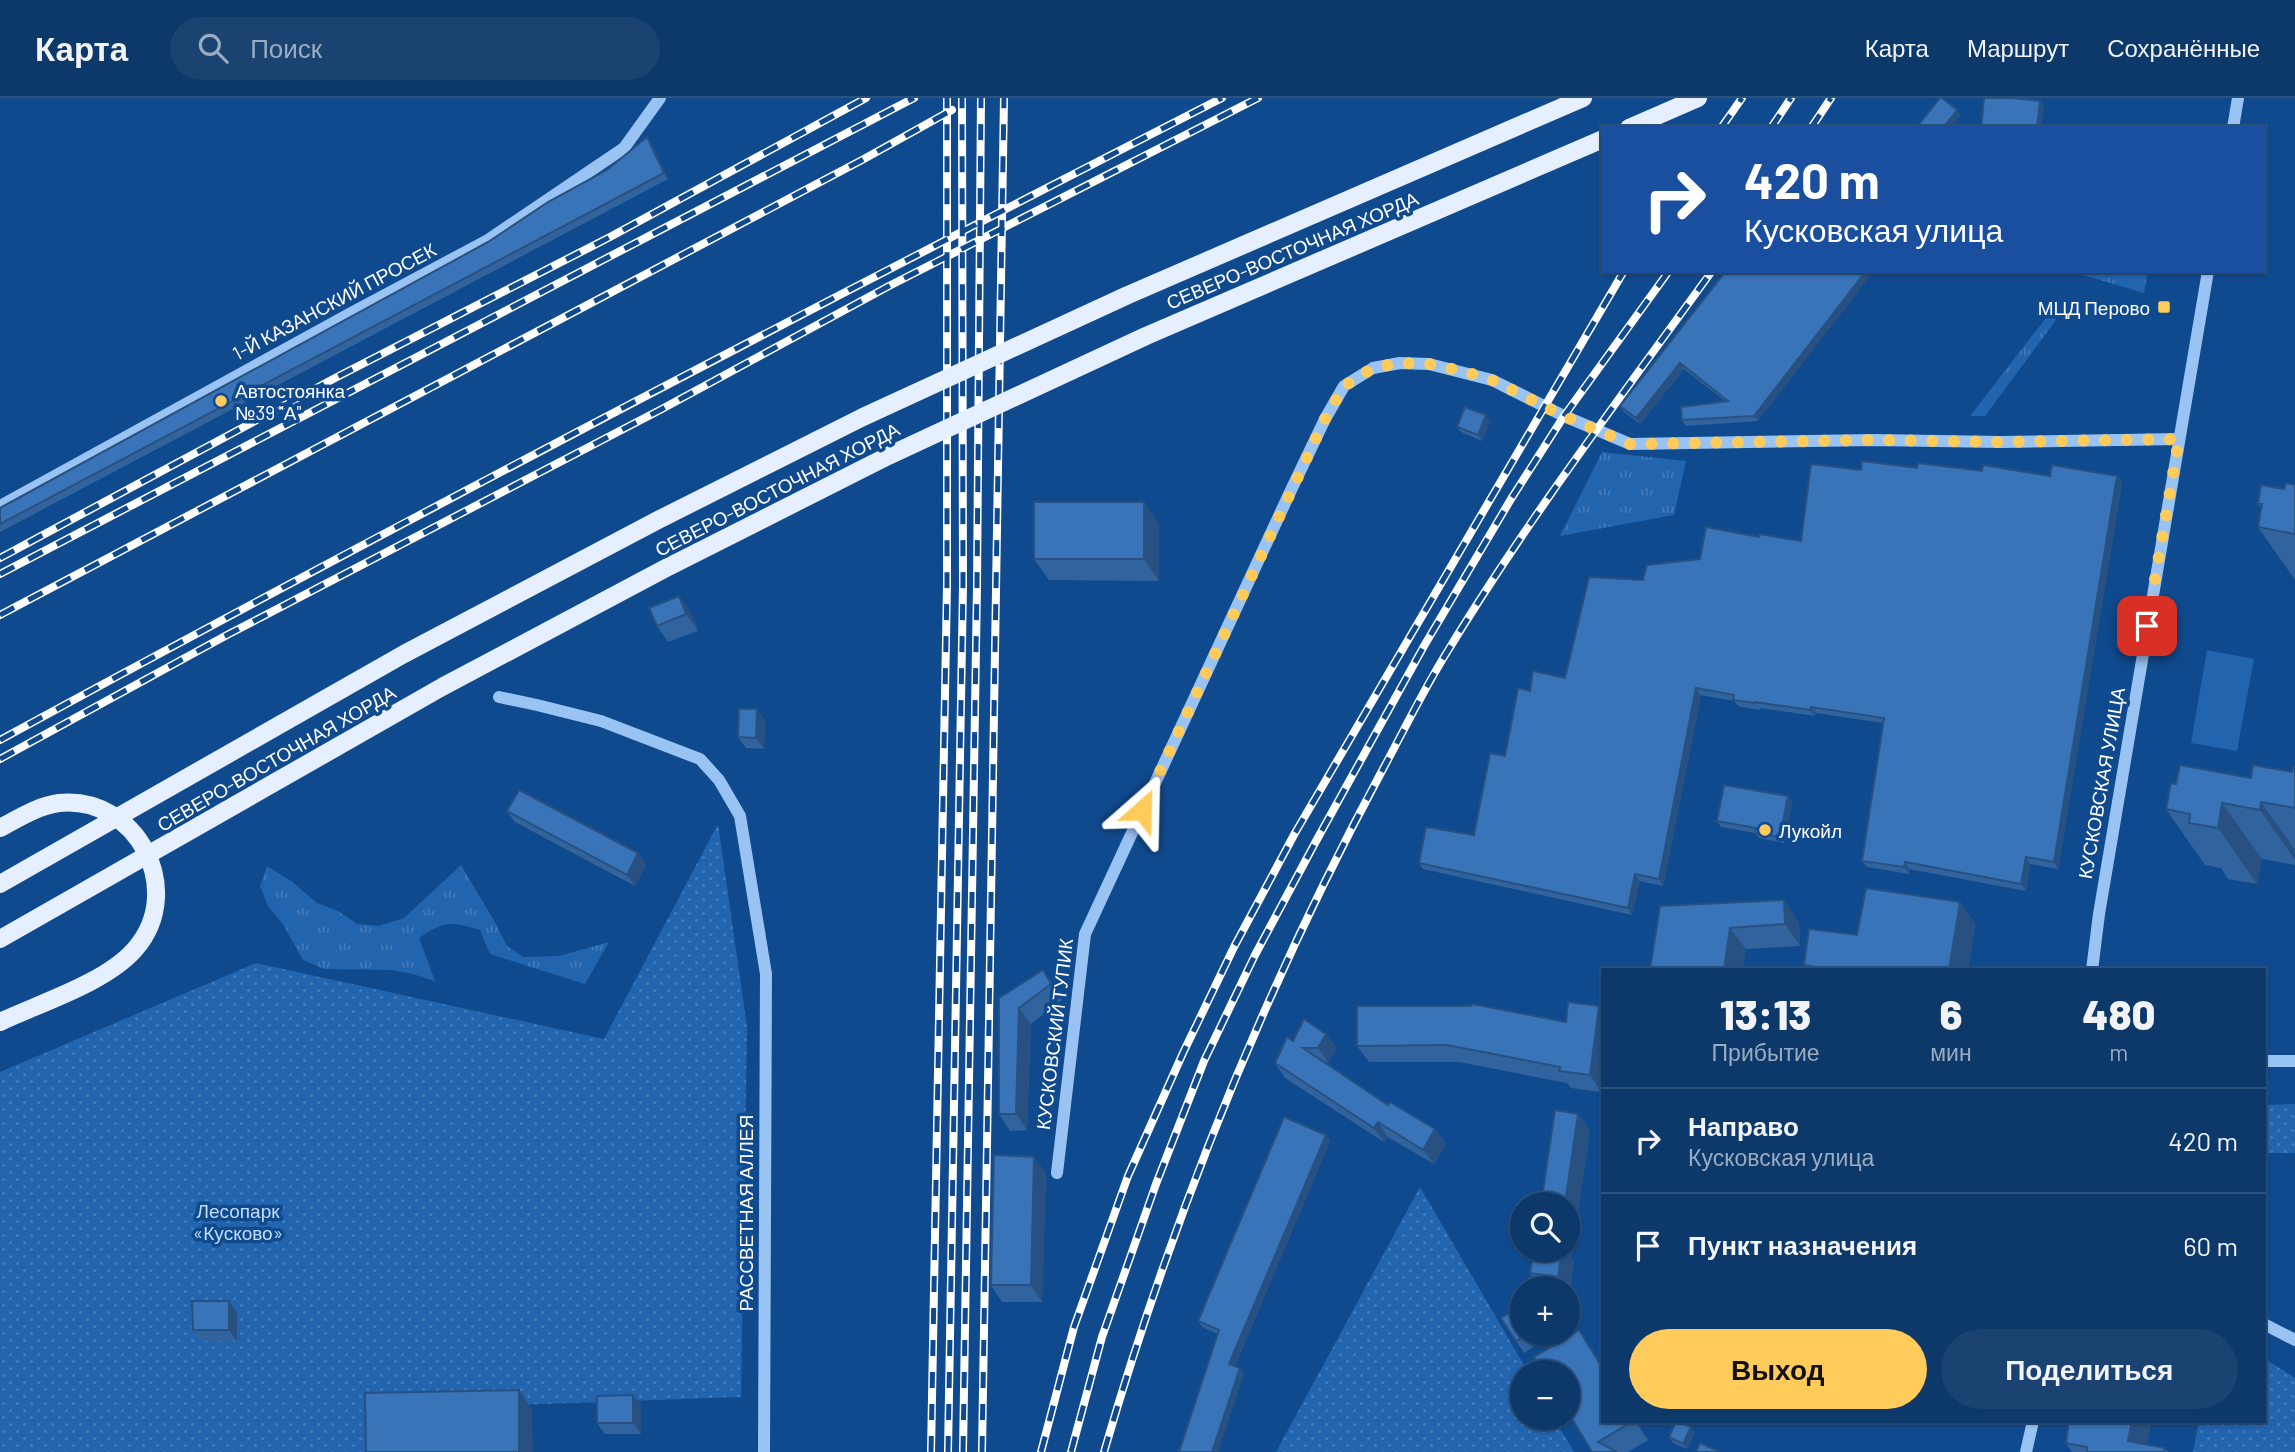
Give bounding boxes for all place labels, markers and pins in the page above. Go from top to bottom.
place label: МЦД Перово [2038,296,2150,319]
marker: МЦД Перово [2156,299,2172,315]
place label: Автостоянка №39 "А" [235,379,345,424]
marker: Автостоянка №39 "А" [213,393,229,409]
pin [2117,596,2177,656]
place label: Лукойл [1779,819,1842,842]
marker: Лукойл [1757,822,1773,838]

